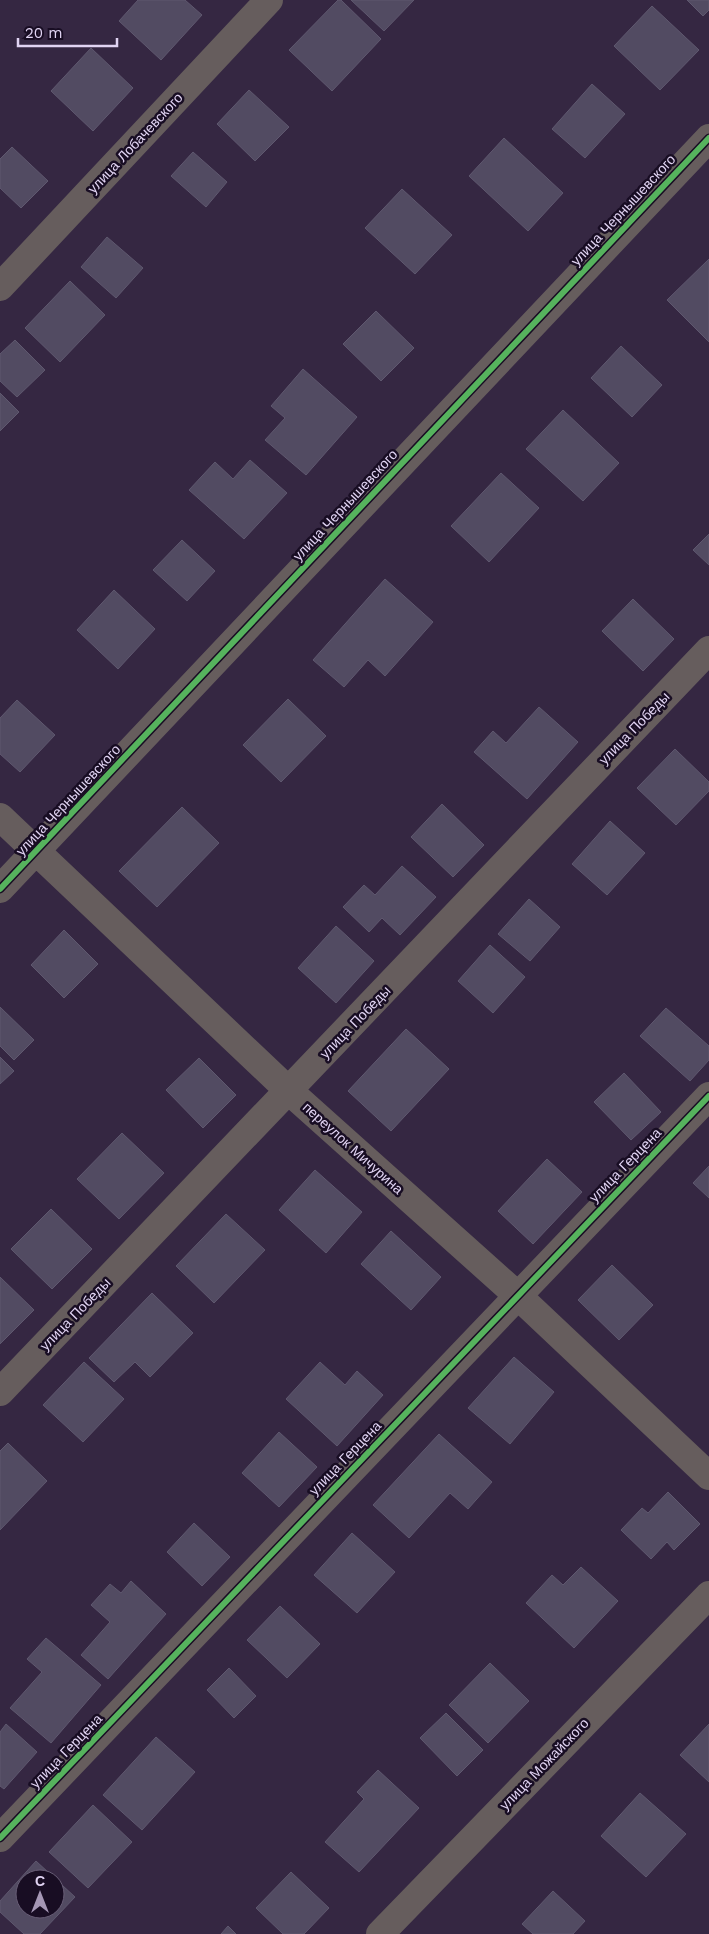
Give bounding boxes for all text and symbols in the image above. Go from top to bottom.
scale bar [18,15,116,47]
text: 20 m [25,24,63,42]
street label: улица Лобачевского [84,89,186,197]
street label: улица Чернышевского [567,151,679,269]
street label: улица Чернышевского [289,446,401,564]
street label: улица Победы [595,688,673,768]
street label: улица Чернышевского [12,741,124,859]
street label: улица Победы [316,982,394,1062]
street label: переулок Мичурина [300,1099,407,1197]
street label: улица Герцена [586,1125,664,1205]
street label: улица Победы [36,1274,114,1354]
street label: улица Герцена [306,1418,384,1498]
street label: улица Герцена [27,1711,105,1791]
street label: улица Можайского [496,1715,592,1813]
north arrow [15,1869,65,1919]
text: С [35,1873,45,1889]

